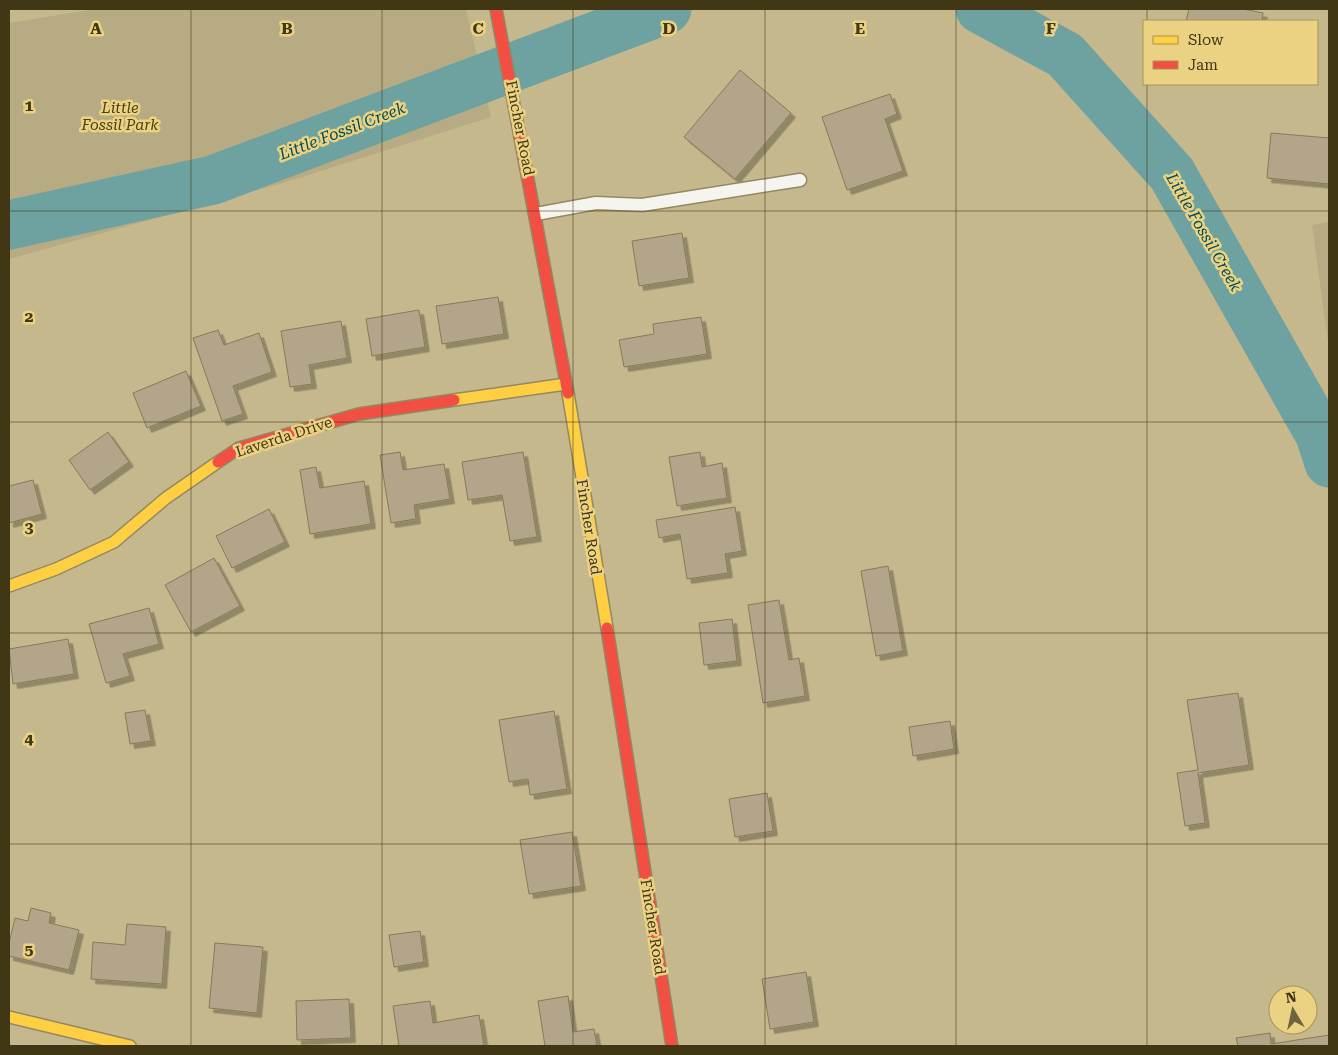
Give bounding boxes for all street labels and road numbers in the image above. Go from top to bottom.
street label: Fincher Road [502,79,538,177]
street label: Laverda Drive [233,413,335,461]
street label: Fincher Road [573,478,606,576]
street label: Fincher Road [637,878,670,976]

